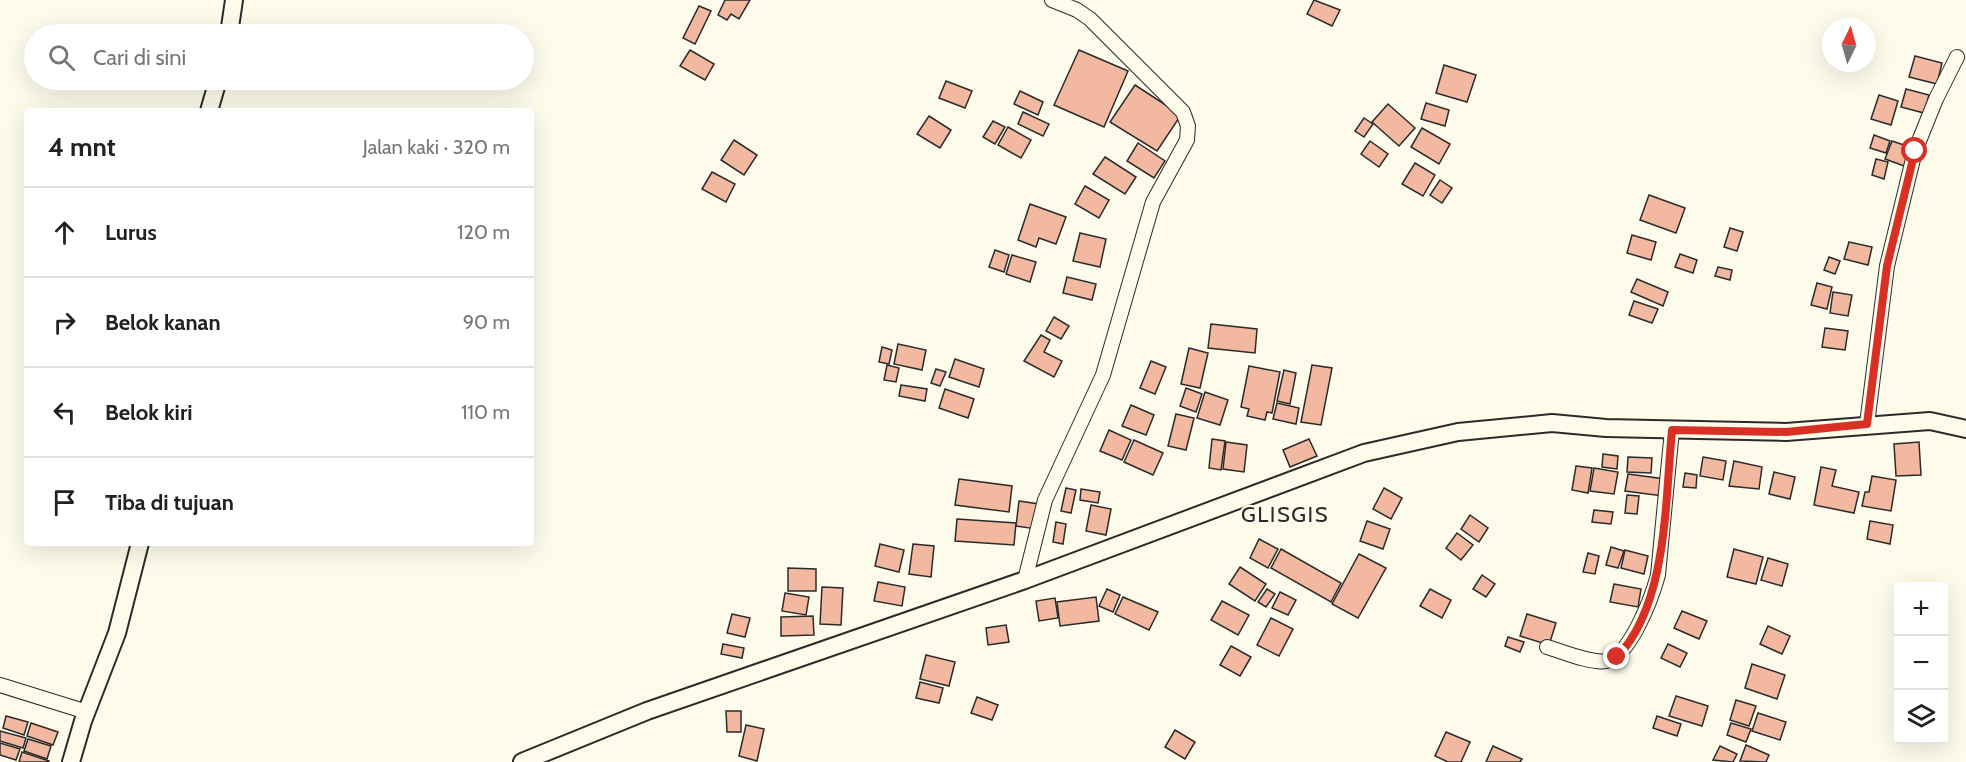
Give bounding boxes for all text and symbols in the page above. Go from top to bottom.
north arrow [1822,18,1876,72]
search box [24,24,534,90]
icon: search [45,41,78,74]
text: Cari di sini [93,44,186,71]
text: 4 mnt [48,131,116,163]
text: Jalan kaki · 320 m [363,135,510,159]
route start [1901,137,1927,163]
icon: ahead [48,216,81,249]
text: Lurus [105,219,157,246]
text: 120 m [457,220,510,244]
icon: right [48,306,81,339]
text: Belok kanan [105,309,221,336]
text: 90 m [463,310,510,334]
icon: left [48,396,81,429]
text: Belok kiri [105,399,192,426]
text: 110 m [461,400,510,424]
icon: arrive [48,486,81,519]
text: Tiba di tujuan [105,489,234,516]
district label: GLISGIS [1241,501,1329,528]
map controls [1894,582,1948,744]
button: + [1894,582,1948,636]
button: − [1894,636,1948,690]
route end [1603,643,1629,669]
button: layers [1894,690,1948,744]

